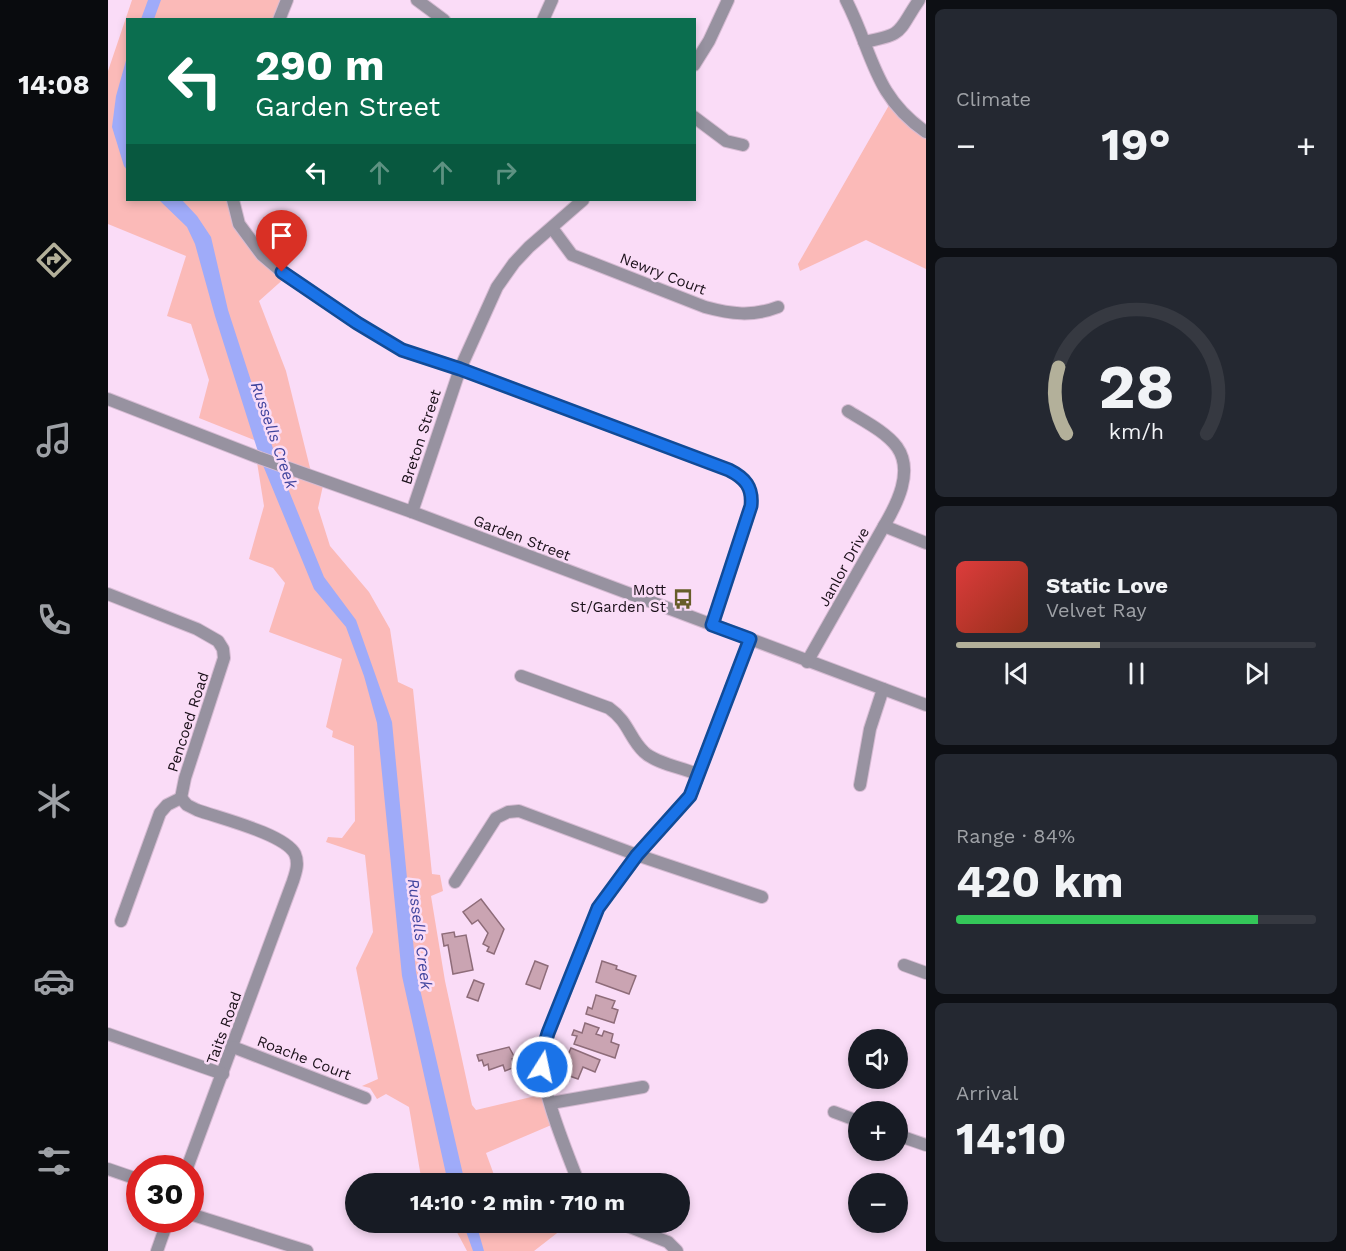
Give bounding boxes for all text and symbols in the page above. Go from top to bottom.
text: 290 m [255,41,385,90]
icon: left [156,42,234,120]
text: 14:08 [18,69,90,101]
text: Climate [956,87,1031,111]
text: Garden Street [255,91,440,123]
text: 19° [1101,118,1171,171]
text: − [956,126,976,165]
text: + [1296,126,1316,165]
icon: left [300,156,333,189]
icon: ahead [363,156,396,189]
icon: ahead [426,156,459,189]
icon: right [489,156,522,189]
pin [256,210,307,272]
icon: arrive [265,219,298,252]
icon: directions [33,239,75,281]
street label: Newry Court [617,249,709,299]
text: 28 [1098,350,1174,423]
water label: Russells Creek [247,379,302,492]
street label: Breton Street [397,386,445,487]
icon: music [33,419,75,461]
text: km/h [1108,420,1164,445]
street label: Garden Street [471,511,574,565]
street label: Janlor Drive [815,524,873,610]
text: Static Love [1046,573,1168,598]
place label: Mott St/Garden St [570,581,667,616]
bus stop icon: Mott St/Garden St [671,587,695,611]
text: Velvet Ray [1046,598,1147,622]
icon: phone [33,599,75,641]
icon: previous [1000,657,1033,690]
icon: pause [1120,657,1153,690]
icon: next [1240,657,1273,690]
street label: Pencoed Road [163,670,213,774]
icon: climate [33,780,75,822]
text: Range · 84% [956,824,1075,848]
text: 420 km [956,855,1124,908]
water label: Russells Creek [404,877,436,992]
icon: car [33,960,75,1002]
street label: Taits Road [203,989,245,1067]
map controls [848,1029,908,1233]
button: sound [848,1029,908,1089]
street label: Roache Court [254,1032,354,1084]
position arrow [510,1035,574,1099]
text: Arrival [956,1081,1018,1105]
button: + [848,1101,908,1161]
text: 14:10 [956,1112,1066,1165]
icon: filters [33,1140,75,1182]
speed limit sign: 30 [126,1155,204,1233]
button: − [848,1173,908,1233]
text: 14:10 · 2 min · 710 m [410,1190,625,1215]

